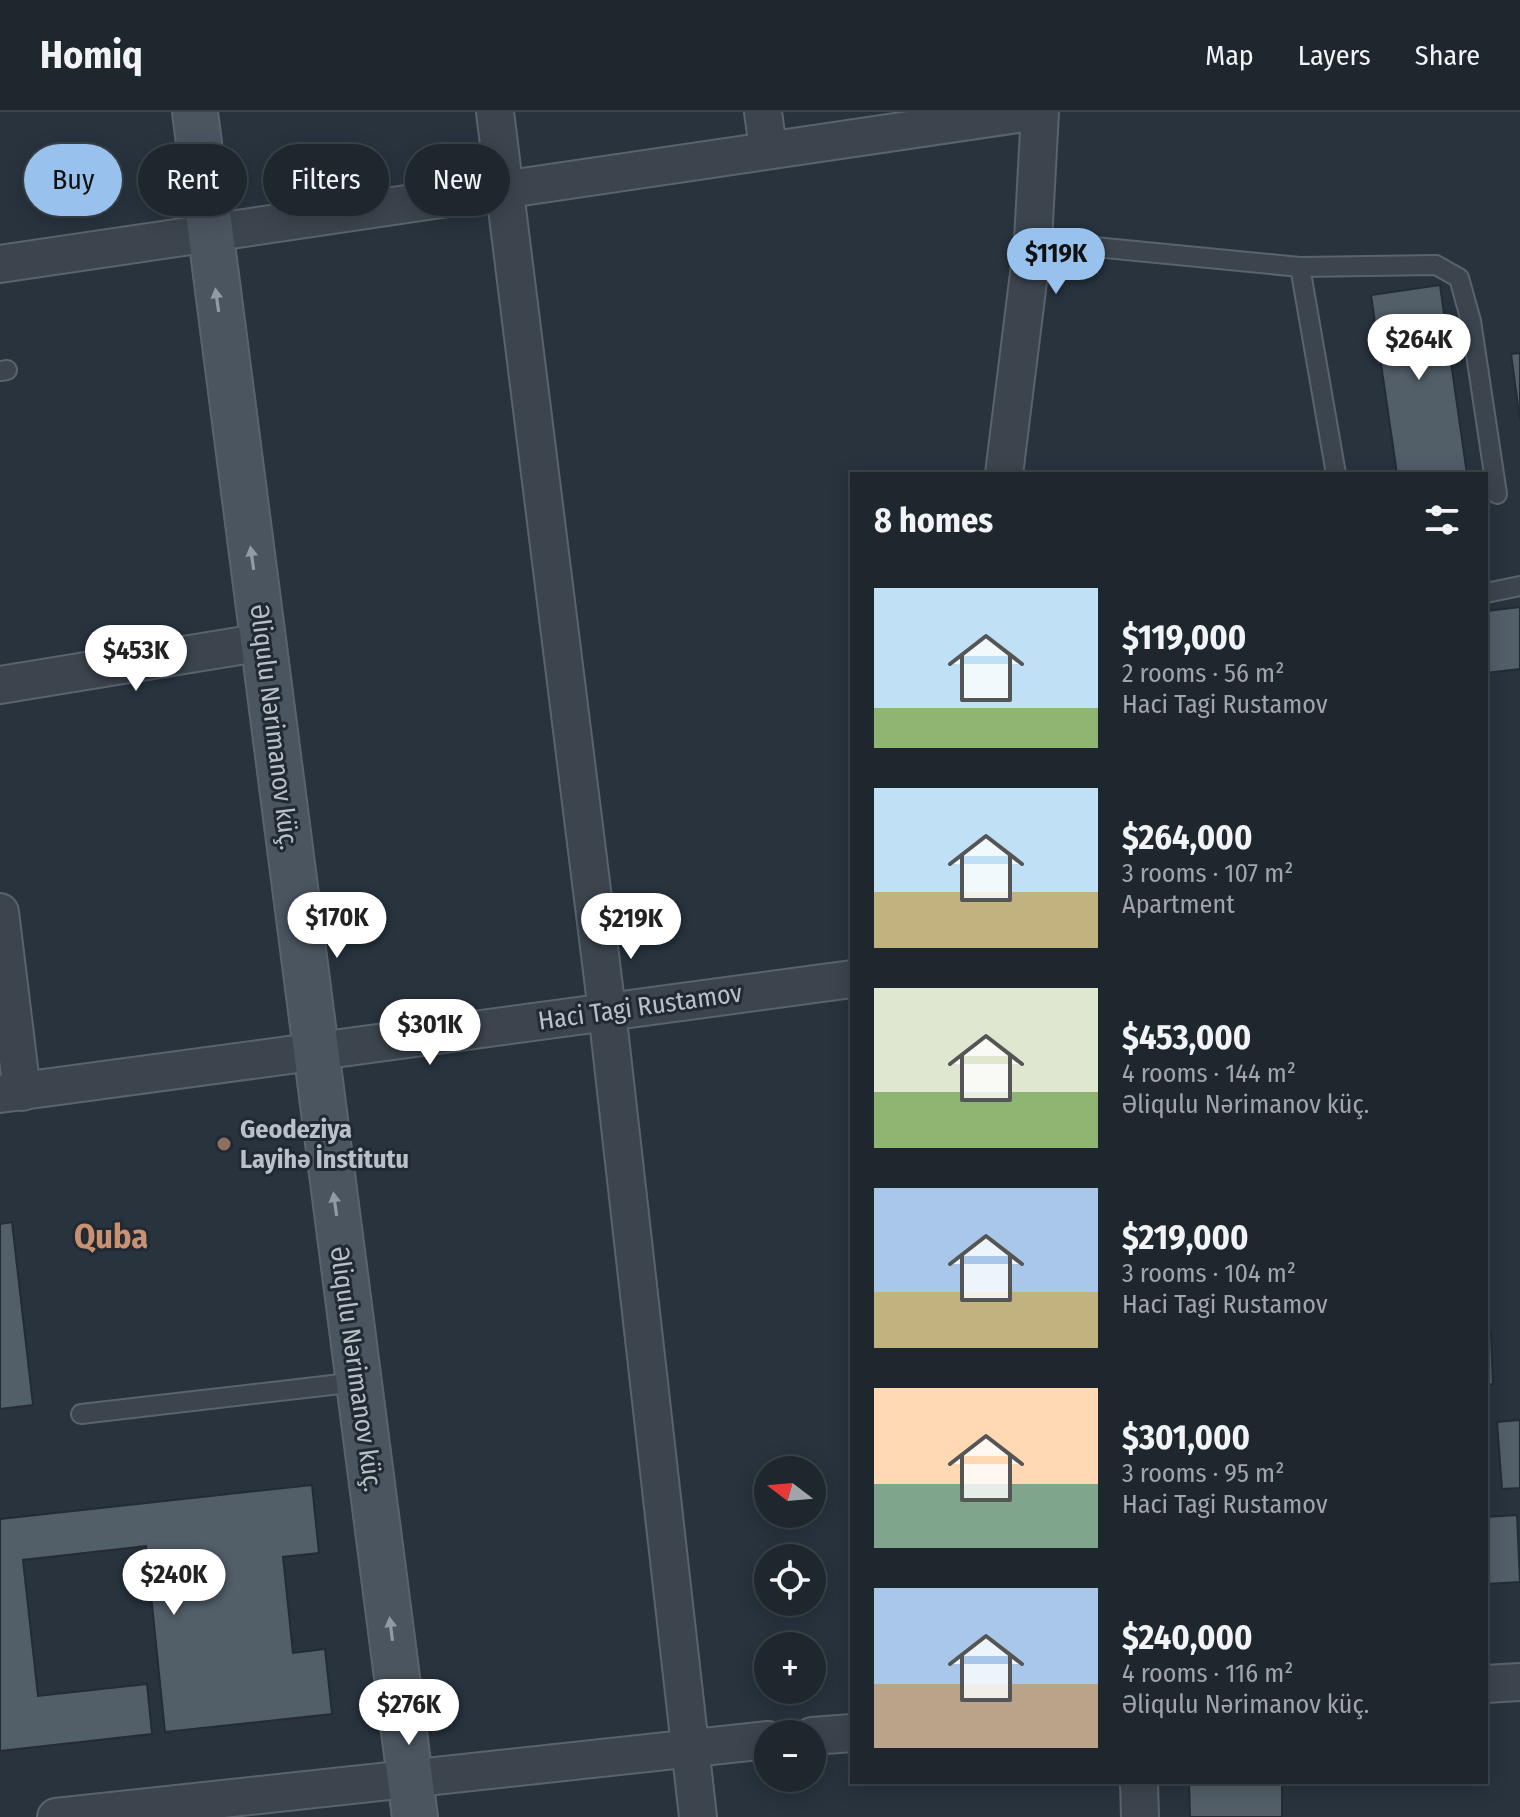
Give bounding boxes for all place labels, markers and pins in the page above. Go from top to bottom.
pin: $119K [1000,228,1112,296]
pin: $264K [1363,314,1475,382]
pin: $453K [80,625,192,693]
pin: $170K [281,892,393,960]
pin: $219K [575,893,687,961]
pin: $301K [374,999,486,1067]
place label: Geodeziya Layihə İnstitutu [240,1114,409,1175]
marker: Geodeziya Layihə İnstitutu [215,1135,233,1153]
pin: $240K [118,1549,230,1617]
pin: $276K [353,1679,465,1747]

